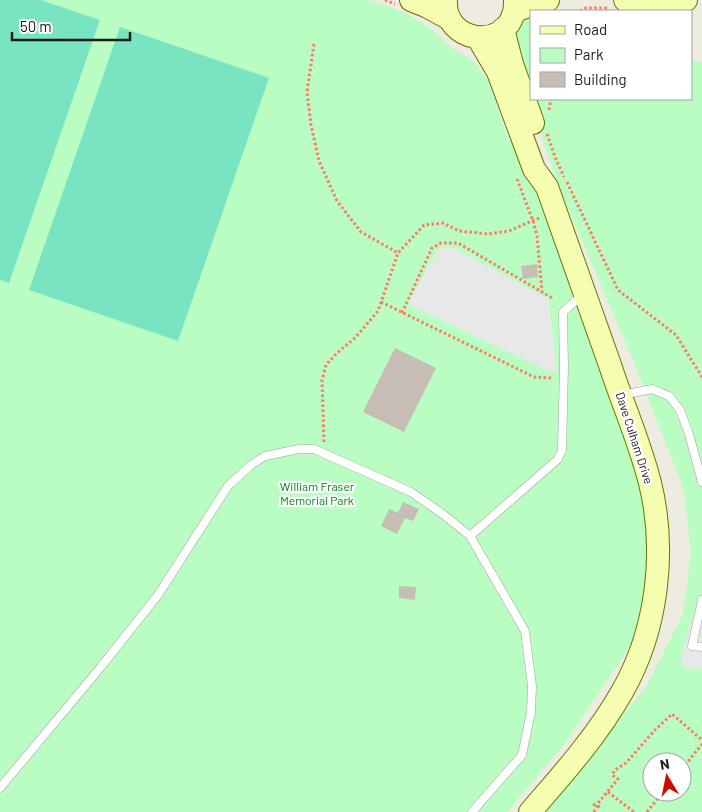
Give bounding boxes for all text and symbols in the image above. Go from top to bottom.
scale bar [12,10,130,42]
legend [530,10,692,100]
text: 50 m [20,17,52,35]
text: Road [574,20,607,38]
text: Park [574,45,604,63]
text: Building [574,70,627,88]
street label: Dave Culham Drive [613,390,656,485]
park label: William Fraser Memorial Park [280,479,355,507]
north arrow [642,752,692,802]
text: N [659,755,671,773]

